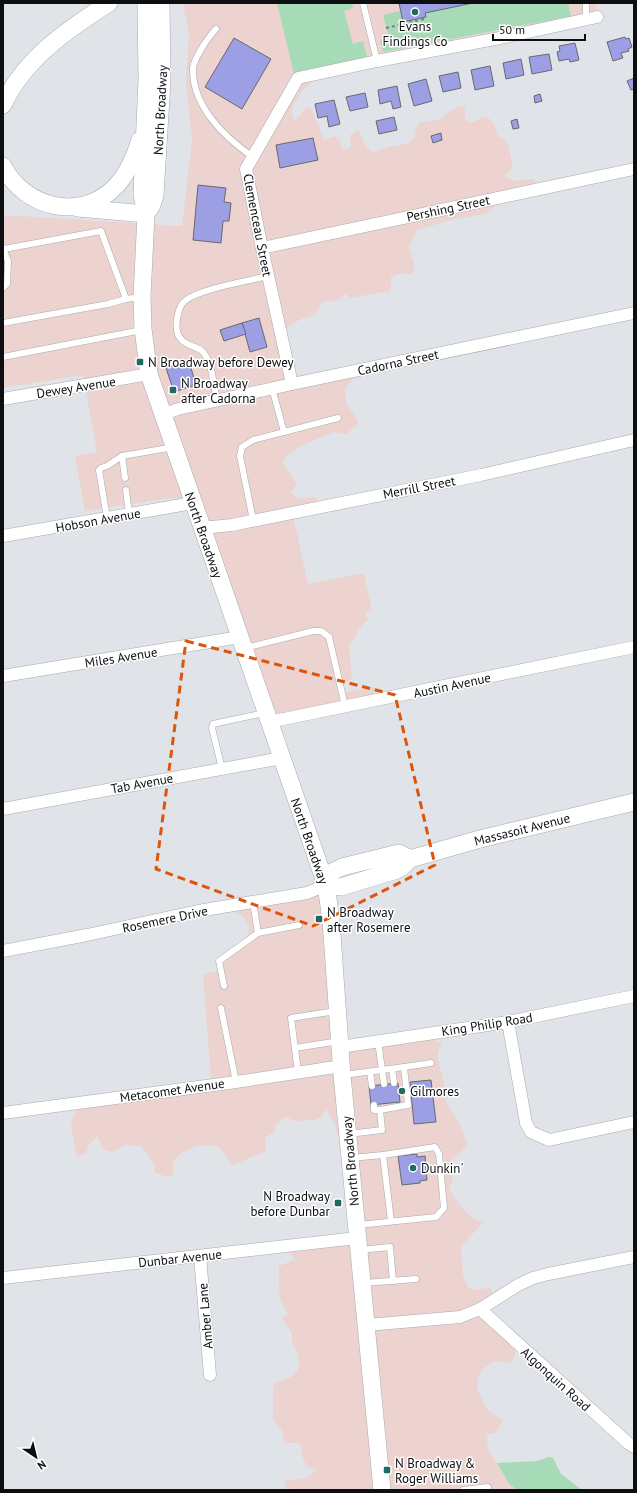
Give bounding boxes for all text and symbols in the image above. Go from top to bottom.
marker: Evans Findings Co [410,7,420,17]
scale bar [493,16,585,42]
place label: Evans Findings Co [383,18,447,50]
text: 50 m [499,22,525,37]
street label: North Broadway [150,65,171,155]
street label: Clemenceau Street [239,172,276,279]
street label: Pershing Street [405,191,492,226]
street label: Cadorna Street [356,345,441,379]
place label: N Broadway before Dewey [148,354,294,371]
marker: N Broadway before Dewey [135,357,145,367]
street label: Dewey Avenue [35,373,117,402]
place label: N Broadway after Cadorna [181,375,256,407]
marker: N Broadway after Cadorna [168,385,178,395]
street label: Merrill Street [381,472,457,503]
street label: North Broadway [181,490,226,580]
street label: Hobson Avenue [54,505,142,536]
street label: Miles Avenue [84,643,159,672]
street label: Austin Avenue [412,669,492,702]
street label: Tab Avenue [110,770,175,797]
street label: North Broadway [287,796,332,886]
street label: Massasoit Avenue [472,809,572,850]
street label: Rosemere Drive [121,902,209,937]
place label: N Broadway after Rosemere [327,904,411,936]
marker: N Broadway after Rosemere [314,914,324,924]
street label: King Philip Road [440,1009,534,1040]
street label: Metacomet Avenue [119,1075,225,1106]
place label: Gilmores [410,1083,459,1100]
marker: Gilmores [397,1086,407,1096]
street label: North Broadway [338,1115,363,1207]
place label: Dunkin' [421,1160,463,1177]
marker: Dunkin' [408,1163,418,1173]
place label: N Broadway before Dunbar [250,1188,331,1220]
marker: N Broadway before Dunbar [333,1198,343,1208]
street label: Dunbar Avenue [137,1246,223,1271]
street label: Amber Lane [194,1282,217,1350]
street label: Algonquin Road [517,1344,594,1415]
north arrow [16,1437,56,1477]
place label: N Broadway & Roger Williams [395,1455,478,1487]
text: N [35,1457,49,1473]
marker: N Broadway & Roger Williams [382,1465,392,1475]

